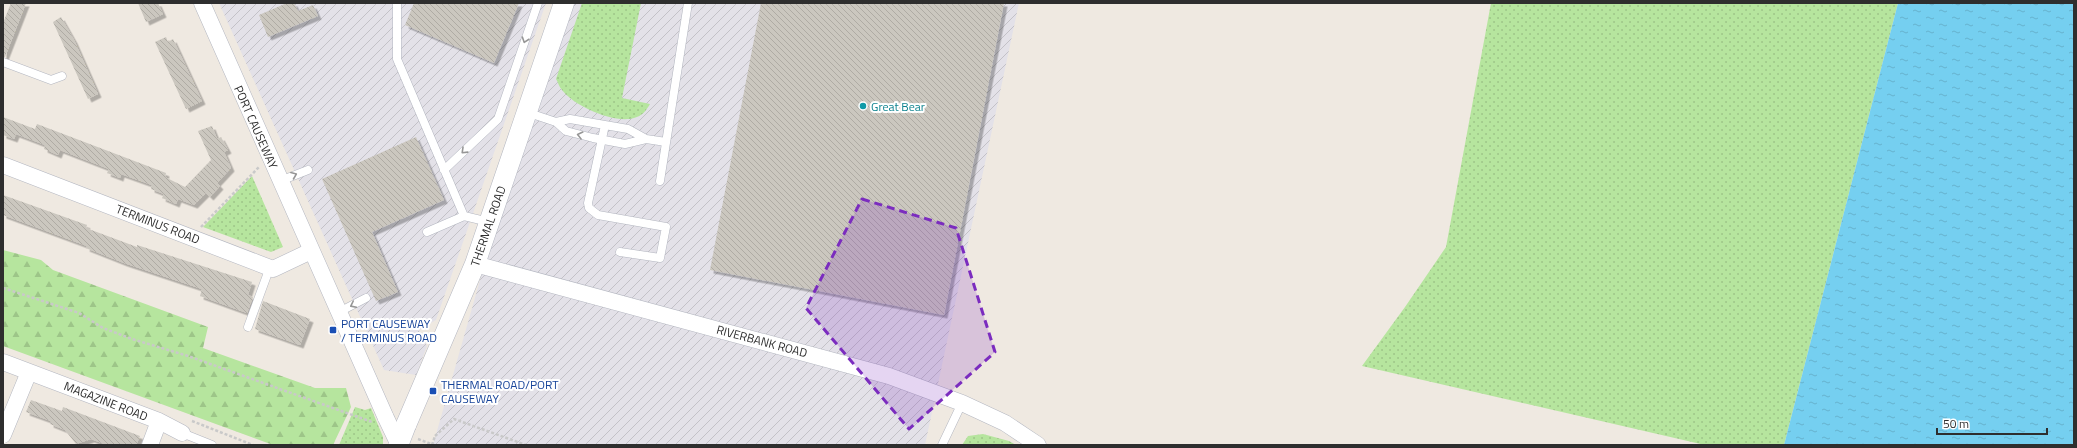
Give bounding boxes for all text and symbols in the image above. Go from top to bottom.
one-way arrow [521,36,530,43]
street label: PORT CAUSEWAY [229,82,283,172]
place label: Great Bear [871,97,925,116]
marker: Great Bear [858,101,868,111]
one-way arrow [577,131,584,140]
one-way arrow [461,146,469,154]
one-way arrow [291,172,298,180]
street label: THERMAL ROAD [465,183,511,269]
street label: TERMINUS ROAD [113,199,203,249]
one-way arrow [349,300,357,308]
place label: PORT CAUSEWAY / TERMINUS ROAD [341,314,437,347]
street label: RIVERBANK ROAD [714,320,810,362]
marker: PORT CAUSEWAY / TERMINUS ROAD [328,325,338,335]
place label: THERMAL ROAD/PORT CAUSEWAY [441,375,559,408]
street label: MAGAZINE ROAD [61,376,151,426]
marker: THERMAL ROAD/PORT CAUSEWAY [428,386,438,396]
scale bar [1937,410,2047,436]
text: 50 m [1943,414,1969,433]

